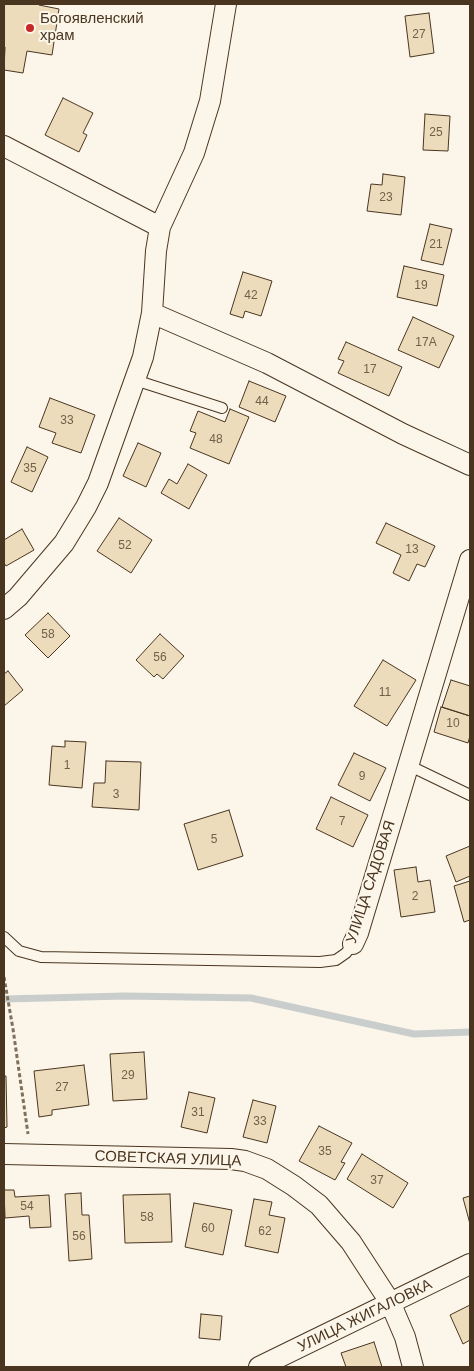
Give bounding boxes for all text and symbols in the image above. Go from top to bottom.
place label: Богоявленский храм [40,10,144,45]
marker: Богоявленский храм [24,22,36,34]
house number: 27 [412,28,426,42]
house number: 25 [429,126,443,140]
house number: 23 [379,191,393,205]
house number: 21 [429,238,443,252]
house number: 19 [414,279,428,293]
house number: 42 [244,289,258,303]
house number: 17А [415,336,437,350]
house number: 17 [363,363,377,377]
house number: 44 [255,395,269,409]
house number: 33 [60,414,74,428]
house number: 48 [209,433,223,447]
house number: 35 [23,462,37,476]
house number: 52 [118,539,132,553]
house number: 13 [405,543,419,557]
house number: 58 [41,628,55,642]
house number: 56 [153,651,167,665]
house number: 11 [379,686,391,700]
house number: 10 [446,717,460,731]
house number: 1 [64,759,70,773]
house number: 9 [359,770,365,784]
house number: 3 [113,788,119,802]
house number: 7 [339,815,345,829]
street label: УЛИЦА САДОВАЯ [343,818,399,946]
house number: 5 [211,833,217,847]
house number: 2 [412,890,418,904]
house number: 29 [121,1069,135,1083]
house number: 27 [55,1081,69,1095]
house number: 31 [191,1106,205,1120]
house number: 33 [253,1115,267,1129]
house number: 35 [318,1145,332,1159]
street label: СОВЕТСКАЯ УЛИЦА [94,1147,242,1171]
house number: 37 [370,1174,384,1188]
house number: 54 [20,1200,34,1214]
house number: 58 [140,1211,154,1225]
house number: 60 [201,1222,215,1236]
house number: 62 [258,1225,272,1239]
house number: 56 [72,1230,86,1244]
street label: УЛИЦА ЖИГАЛОВКА [295,1276,435,1356]

